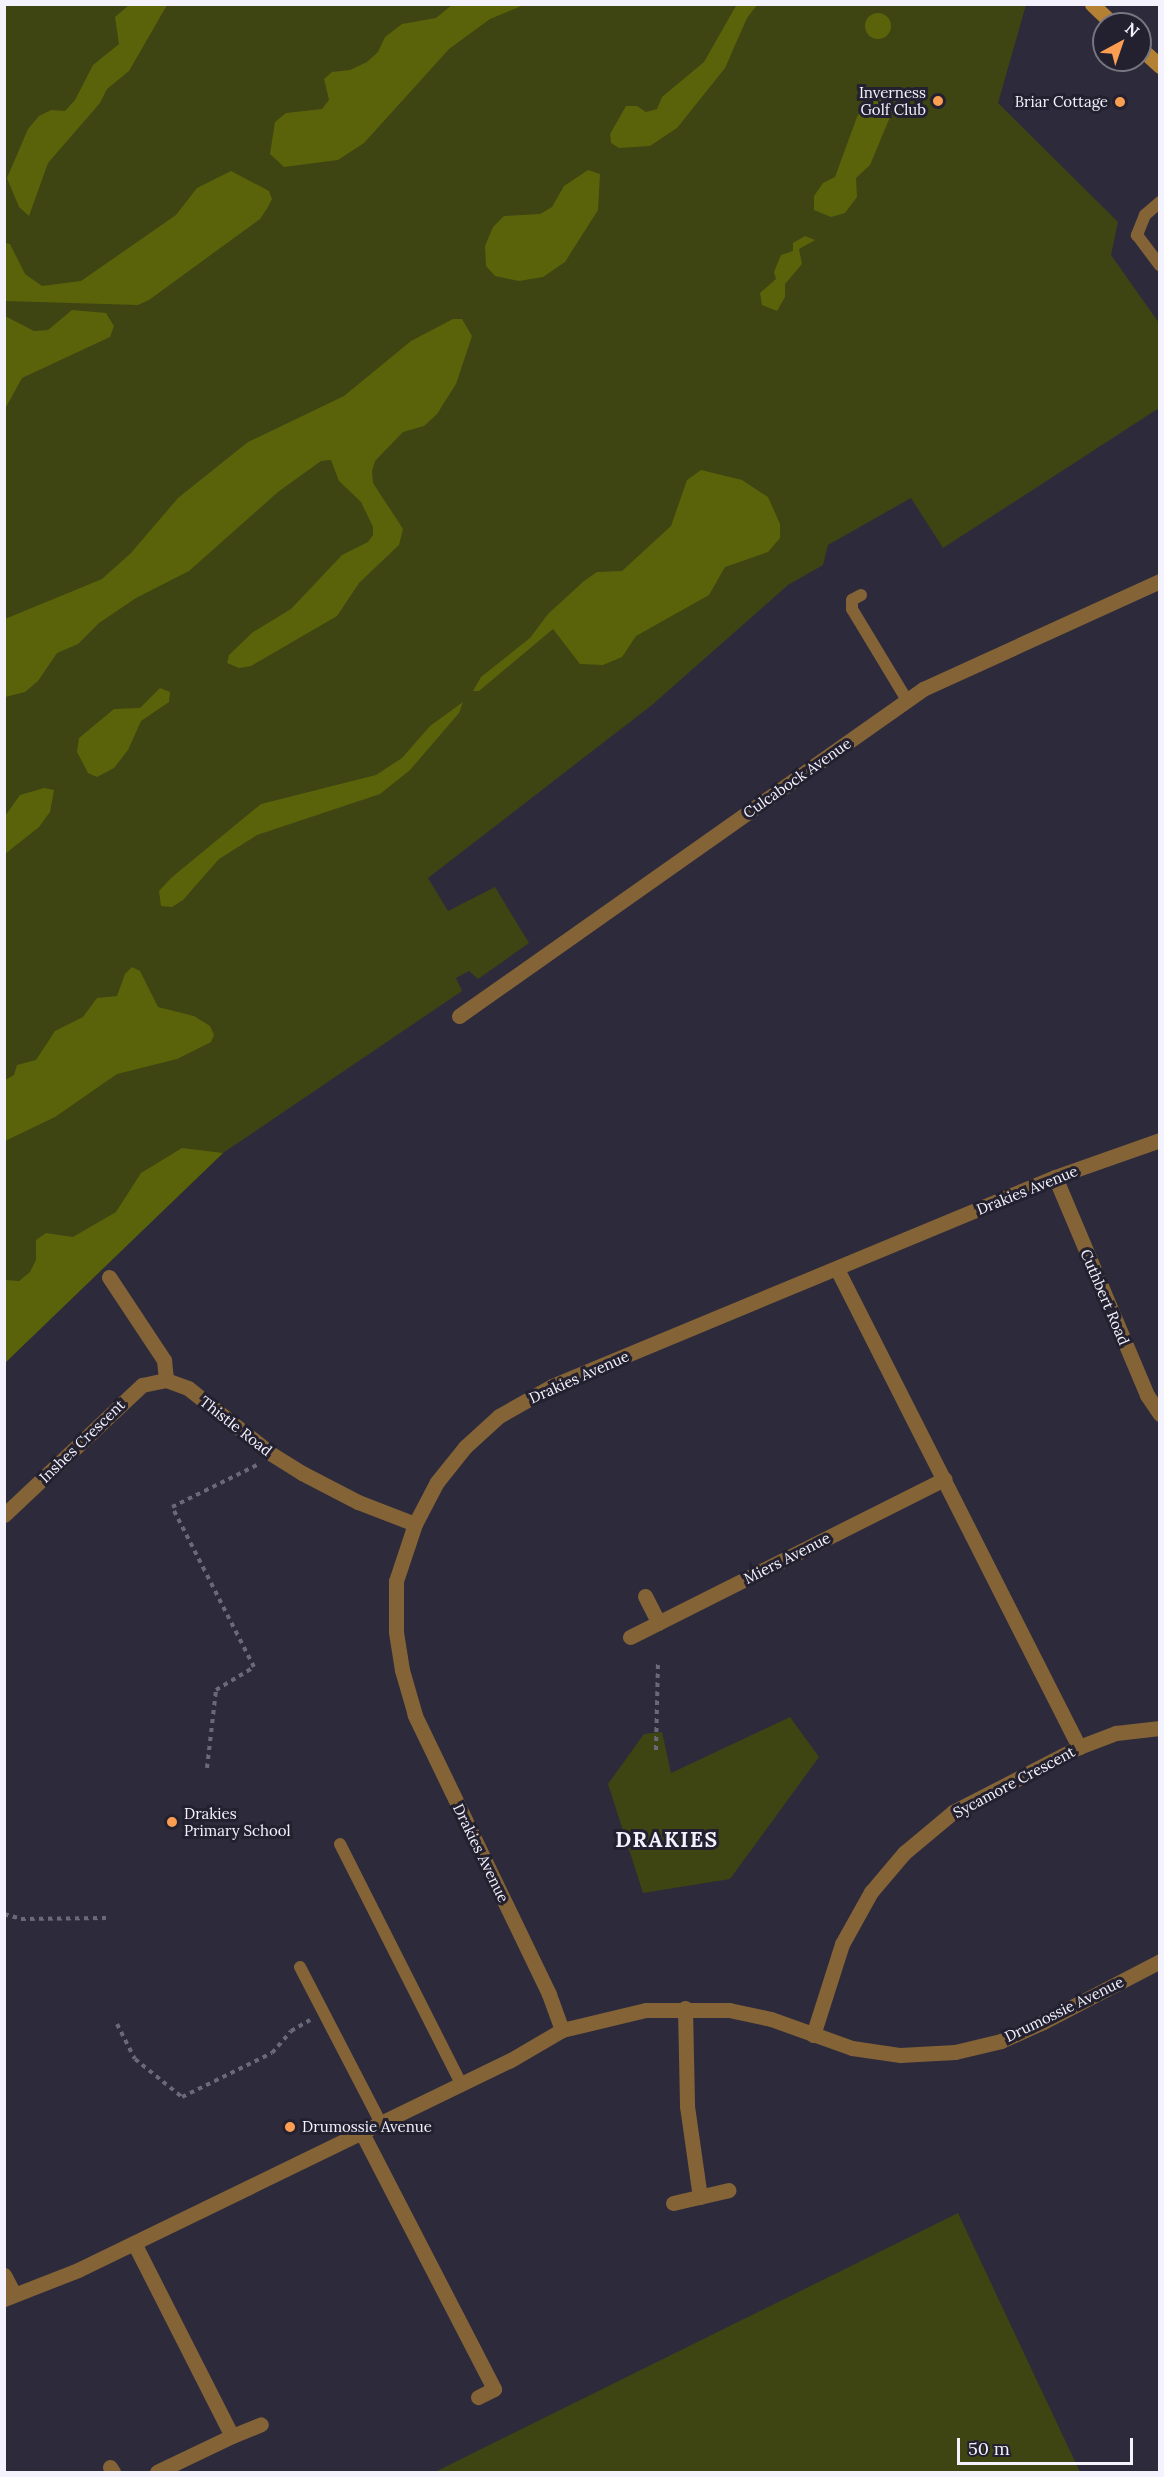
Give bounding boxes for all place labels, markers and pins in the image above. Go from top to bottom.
place label: Inverness Golf Club [859,83,926,118]
place label: Briar Cottage [1015,93,1108,111]
marker: Inverness Golf Club [931,94,945,108]
marker: Briar Cottage [1113,95,1127,109]
place label: Drakies Primary School [184,1804,291,1839]
marker: Drakies Primary School [165,1815,179,1829]
place label: Drumossie Avenue [302,2118,432,2136]
marker: Drumossie Avenue [283,2120,297,2134]

